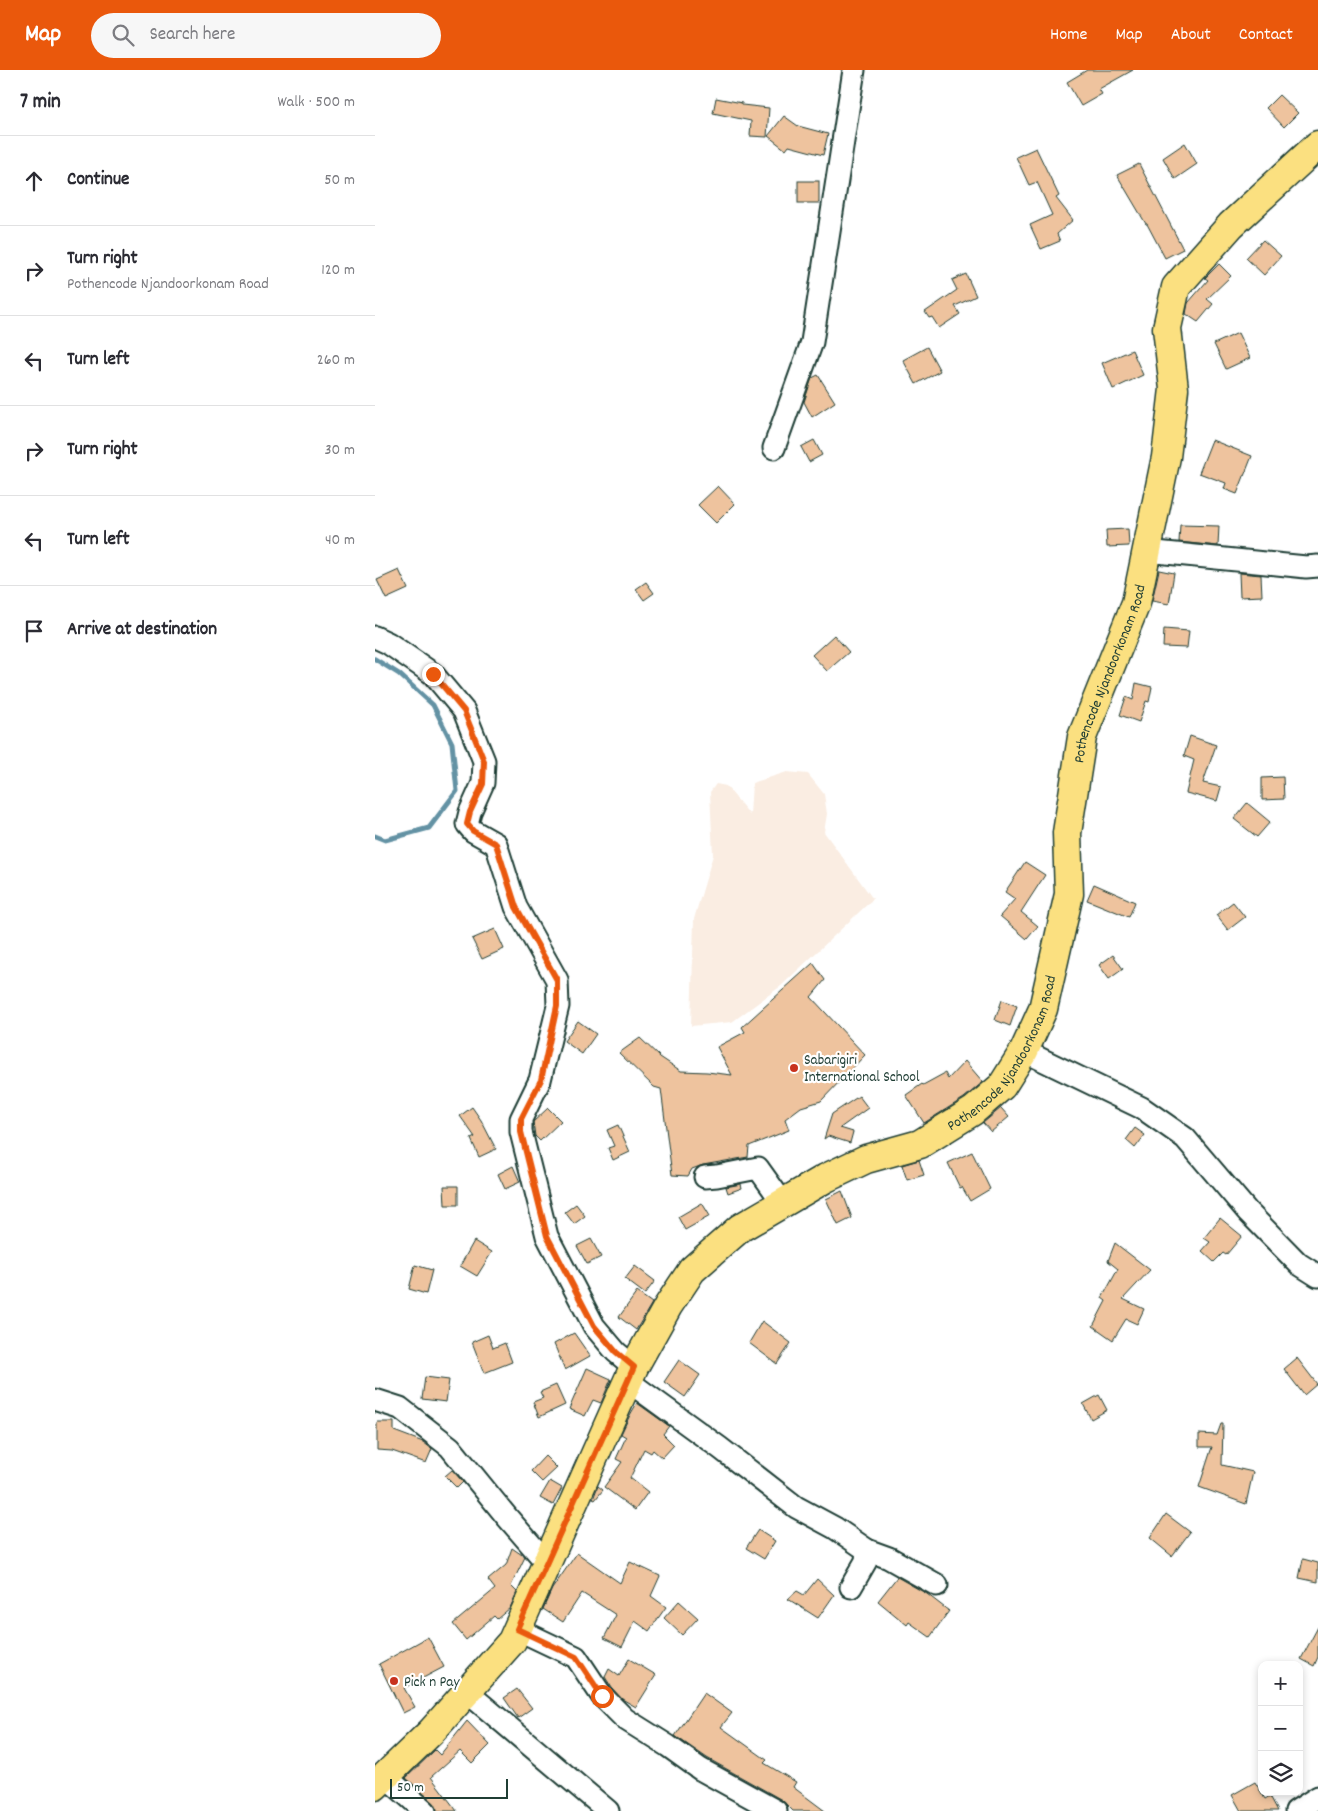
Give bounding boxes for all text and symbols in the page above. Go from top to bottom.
search box [91,13,441,58]
text: Map [25,18,61,52]
icon: search [109,21,137,49]
text: Search here [149,22,235,49]
text: Home [1050,23,1087,48]
text: Map [1115,23,1143,48]
text: About [1171,23,1211,48]
text: Contact [1239,23,1293,48]
text: 7 min [20,88,61,118]
text: Walk · 500 m [277,91,355,114]
icon: ahead [20,167,48,195]
text: Continue [67,167,129,194]
text: 50 m [324,169,355,192]
text: Turn right [67,246,138,273]
icon: right [20,257,48,285]
text: 120 m [321,259,355,282]
text: Pothencode Njandoorkonam Road [67,273,269,296]
icon: left [20,347,48,375]
text: Turn left [67,347,130,374]
text: 260 m [317,349,355,372]
icon: right [20,437,48,465]
text: Turn right [67,437,138,464]
text: 30 m [325,439,355,462]
icon: left [20,527,48,555]
text: Turn left [67,527,130,554]
text: 40 m [325,529,355,552]
street label: Pothencode Njandoorkonam Road [1069,583,1152,765]
icon: arrive [20,617,48,645]
text: Arrive at destination [67,617,217,644]
route end [422,663,445,686]
street label: Pothencode Njandoorkonam Road [943,974,1063,1138]
place label: Sabarigiri International School [804,1050,920,1089]
marker: Sabarigiri International School [788,1062,800,1074]
map controls [1258,1661,1303,1796]
button: + [1258,1661,1303,1706]
place label: Pick n Pay [404,1672,460,1694]
marker: Pick n Pay [388,1675,400,1687]
route start [591,1685,614,1708]
button: − [1258,1706,1303,1751]
button: layers [1258,1751,1303,1796]
scale bar [390,1776,507,1799]
text: 50 m [397,1778,424,1798]

